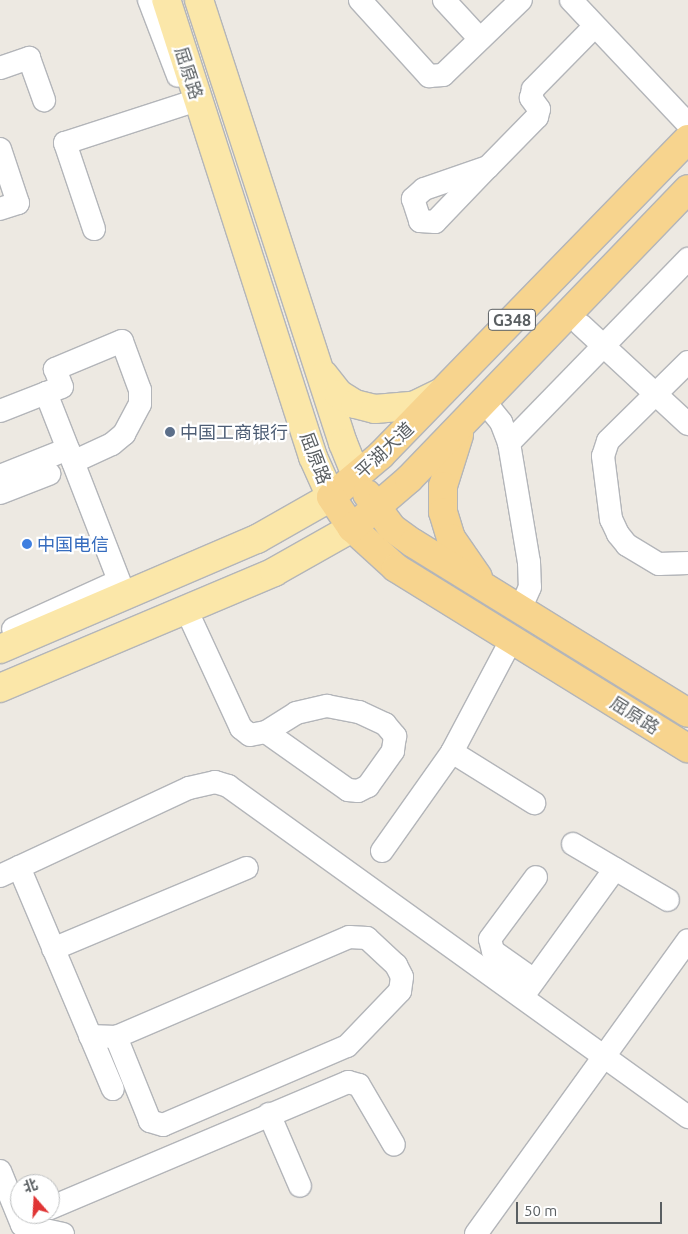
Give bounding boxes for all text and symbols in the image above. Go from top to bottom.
street label: 屈原路 [170,44,208,102]
road number: G348 [487,306,537,334]
street label: 平湖大道 [350,418,418,482]
place label: 中国工商银行 [180,421,288,443]
marker: 中国工商银行 [164,426,176,438]
street label: 屈原路 [296,429,336,487]
place label: 中国电信 [37,533,109,555]
marker: 中国电信 [21,538,33,550]
street label: 屈原路 [606,692,664,738]
north arrow [10,1174,60,1224]
text: 北 [21,1176,40,1196]
scale bar [518,1192,664,1224]
text: 50 m [524,1202,557,1219]

